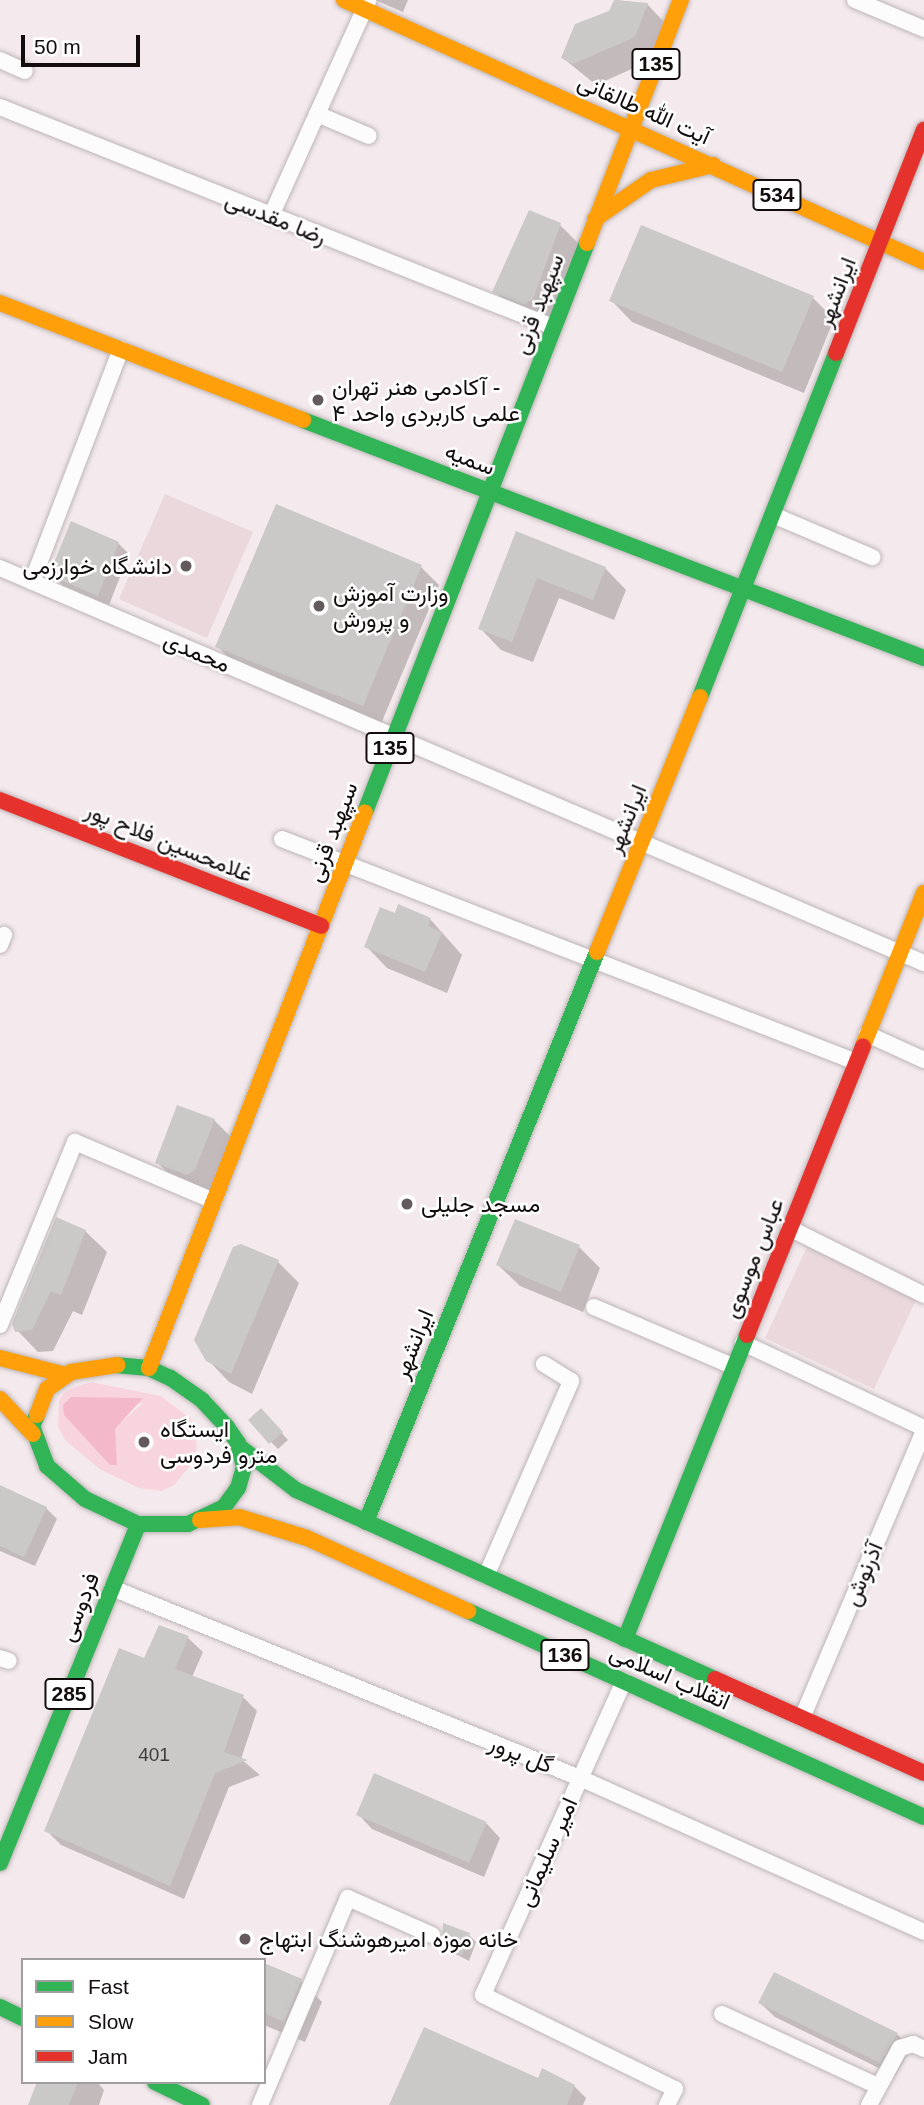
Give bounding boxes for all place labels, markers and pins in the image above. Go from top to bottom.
place label: آکادمی هنر تهران - علمی کاربردی واحد ۴ [332,373,520,427]
marker: آکادمی هنر تهران - علمی کاربردی واحد ۴ [310,392,326,408]
place label: دانشگاه خوارزمی [23,552,172,580]
marker: دانشگاه خوارزمی [178,558,194,574]
place label: وزارت آموزش و پرورش [333,579,449,633]
marker: وزارت آموزش و پرورش [311,598,327,614]
place label: مسجد جلیلی [421,1190,540,1218]
marker: مسجد جلیلی [399,1196,415,1212]
place label: ایستگاه مترو فردوسی [160,1415,278,1469]
marker: ایستگاه مترو فردوسی [134,1432,154,1452]
place label: خانه موزه امیرهوشنگ ابتهاج [259,1925,518,1953]
marker: خانه موزه امیرهوشنگ ابتهاج [237,1931,253,1947]

